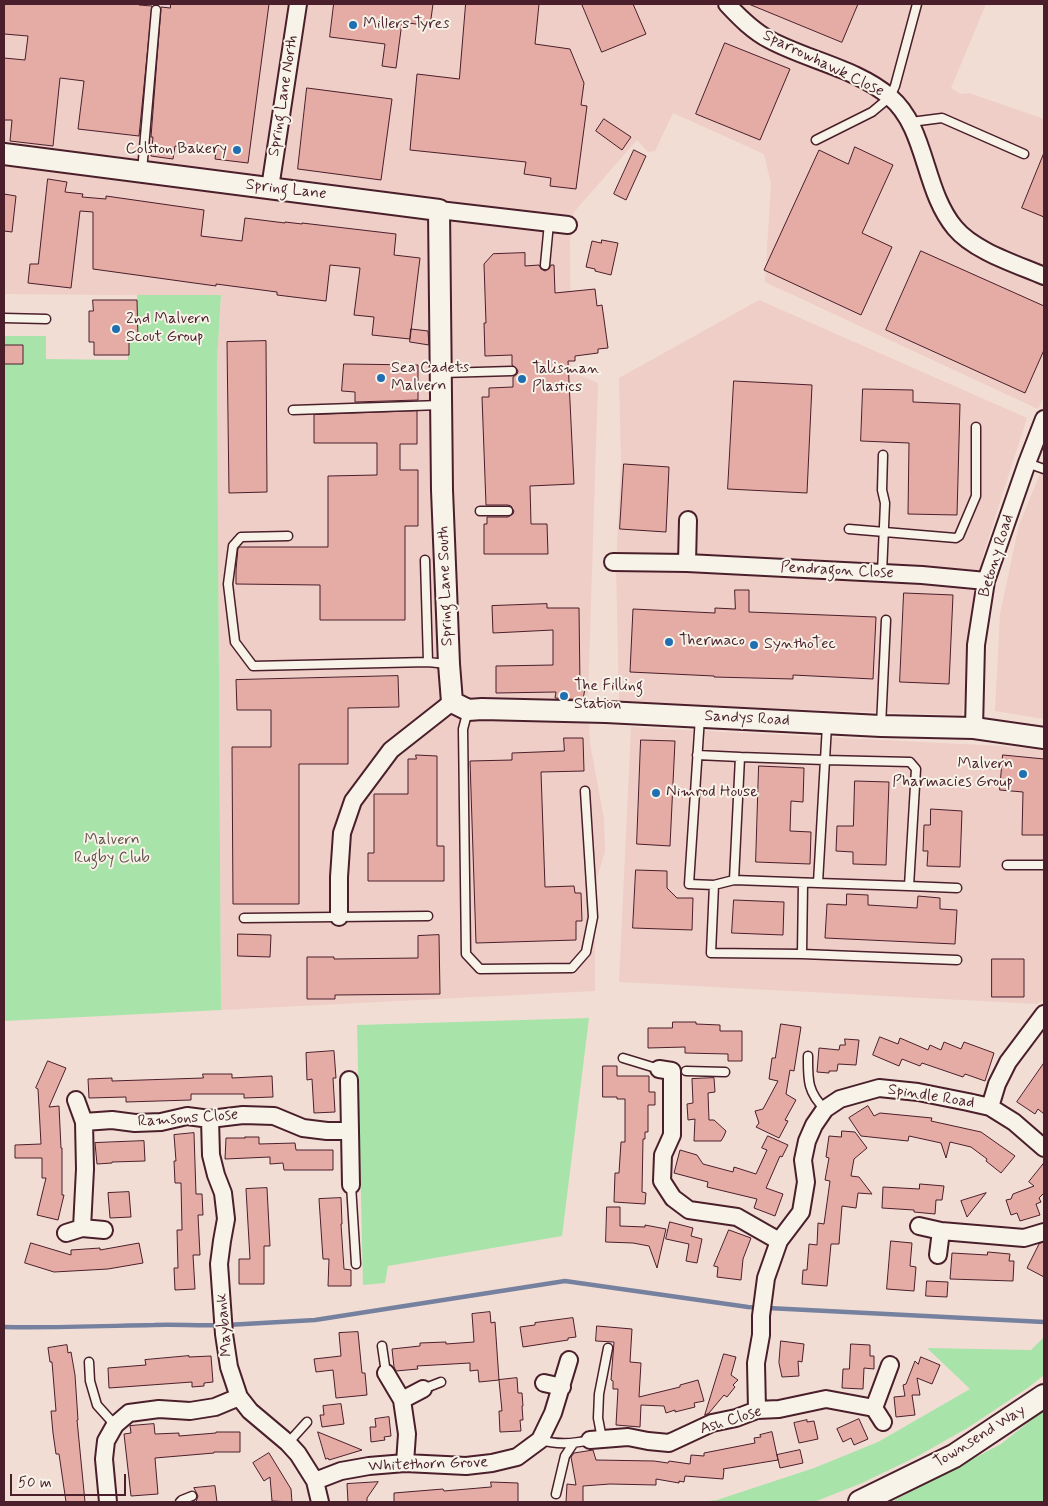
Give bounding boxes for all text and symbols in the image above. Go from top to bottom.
place label: Millers Tyres [363,15,449,35]
marker: Millers Tyres [347,19,359,31]
street label: Sparrowhawk Close [759,26,887,102]
street label: Spring Lane North [265,34,303,158]
place label: Colston Bakery [125,140,227,160]
marker: Colston Bakery [231,144,243,156]
street label: Spring Lane [245,176,327,204]
place label: 2nd Malvern Scout Group [126,310,210,348]
marker: 2nd Malvern Scout Group [110,323,122,335]
place label: Sea Cadets Malvern [391,359,469,397]
place label: Talisman Plastics [532,360,600,398]
marker: Sea Cadets Malvern [375,372,387,384]
marker: Talisman Plastics [516,373,528,385]
street label: Betony Road [975,512,1019,600]
street label: Spring Lane South [434,526,458,646]
street label: Pendragon Close [780,558,894,584]
place label: Thermaco [679,632,745,652]
place label: SynthoTec [764,635,836,655]
marker: Thermaco [663,636,675,648]
marker: SynthoTec [748,639,760,651]
place label: The Filling Station [574,677,643,715]
marker: The Filling Station [558,690,570,702]
street label: Sandys Road [704,707,790,731]
place label: Malvern Pharmacies Group [892,755,1013,793]
marker: Malvern Pharmacies Group [1017,768,1029,780]
place label: Nimrod House [666,783,758,803]
marker: Nimrod House [650,787,662,799]
park label: Malvern Rugby Club [74,831,150,869]
street label: Spindle Road [886,1081,976,1113]
street label: Ramsons Close [137,1106,239,1132]
street label: Maybank [213,1292,237,1358]
street label: Townsend Way [931,1401,1029,1473]
street label: Ash Close [698,1402,764,1440]
street label: Whitethorn Grove [368,1453,488,1477]
scale bar [12,1464,129,1496]
text: 50 m [18,1473,52,1493]

